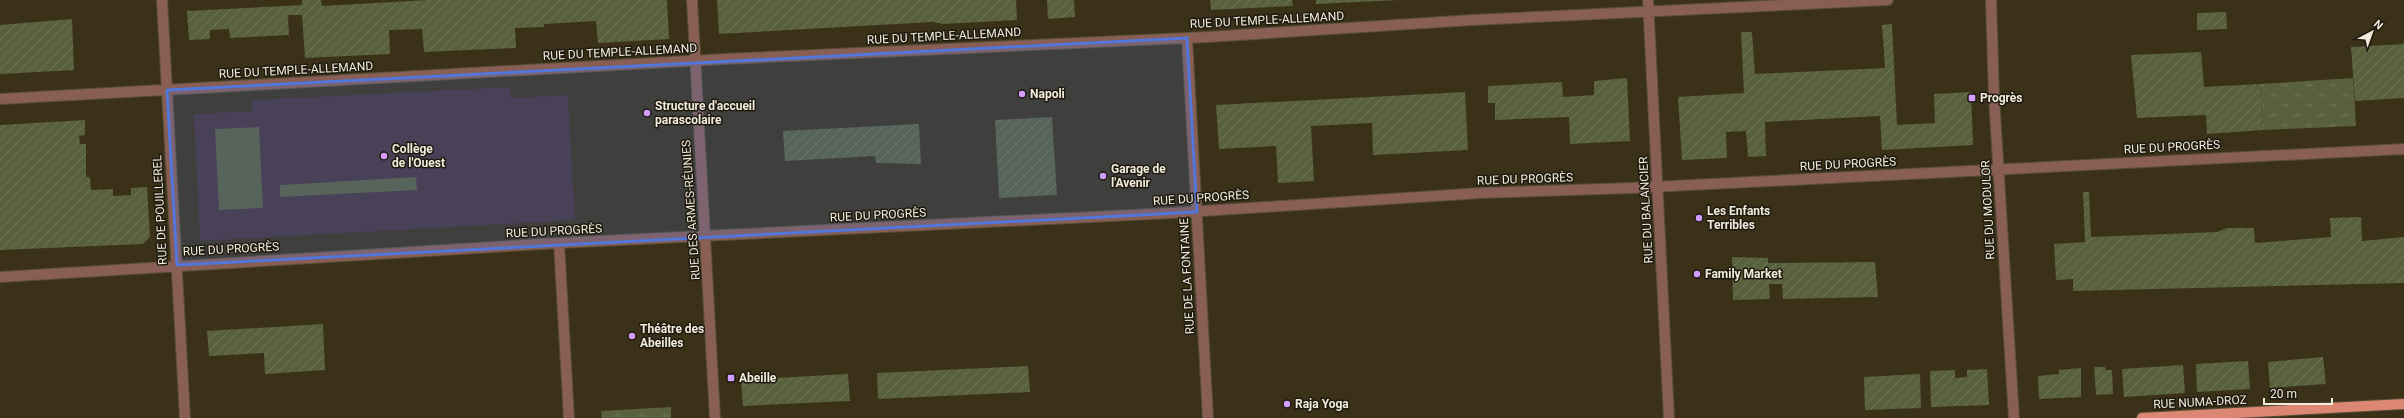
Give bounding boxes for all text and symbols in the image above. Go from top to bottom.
street label: RUE DU TEMPLE-ALLEMAND [1190,9,1345,31]
north arrow [2352,12,2392,52]
text: N [2371,17,2386,32]
street label: RUE DU TEMPLE-ALLEMAND [867,25,1022,47]
street label: RUE DU TEMPLE-ALLEMAND [543,41,698,63]
street label: RUE DU TEMPLE-ALLEMAND [219,59,374,81]
place label: Napoli [1030,87,1065,101]
marker: Napoli [1017,89,1027,99]
place label: Progrès [1980,91,2023,105]
marker: Progrès [1967,93,1977,103]
place label: Structure d'accueil parascolaire [655,99,755,127]
marker: Structure d'accueil parascolaire [642,108,652,118]
street label: RUE DU PROGRÈS [2123,136,2220,157]
street label: RUE DES ARMES-RÉUNIES [678,139,703,281]
place label: Collège de l'Ouest [392,142,445,170]
marker: Collège de l'Ouest [379,151,389,161]
street label: RUE DU PROGRÈS [1799,153,1896,174]
street label: RUE DE POUILLEREL [150,154,170,265]
street label: RUE DU BALANCIER [1636,156,1656,264]
street label: RUE DU MODULOR [1978,159,1998,260]
place label: Garage de l'Avenir [1111,162,1166,190]
street label: RUE DU PROGRÈS [1477,169,1573,188]
marker: Garage de l'Avenir [1098,171,1108,181]
street label: RUE DU PROGRÈS [1152,187,1250,208]
street label: RUE DU PROGRÈS [829,204,926,225]
place label: Les Enfants Terribles [1707,204,1770,232]
marker: Les Enfants Terribles [1694,213,1704,223]
street label: RUE DE LA FONTAINE [1177,217,1197,335]
street label: RUE DU PROGRÈS [505,220,602,241]
street label: RUE DU PROGRÈS [182,238,279,259]
place label: Family Market [1705,267,1782,281]
marker: Family Market [1692,269,1702,279]
place label: Théâtre des Abeilles [640,322,704,350]
marker: Théâtre des Abeilles [627,331,637,341]
place label: Abeille [739,371,777,385]
marker: Abeille [726,373,736,383]
scale bar [2264,380,2332,406]
text: 20 m [2270,387,2297,401]
street label: RUE NUMA-DROZ [2153,393,2247,411]
place label: Raja Yoga [1295,397,1349,411]
marker: Raja Yoga [1282,399,1292,409]

